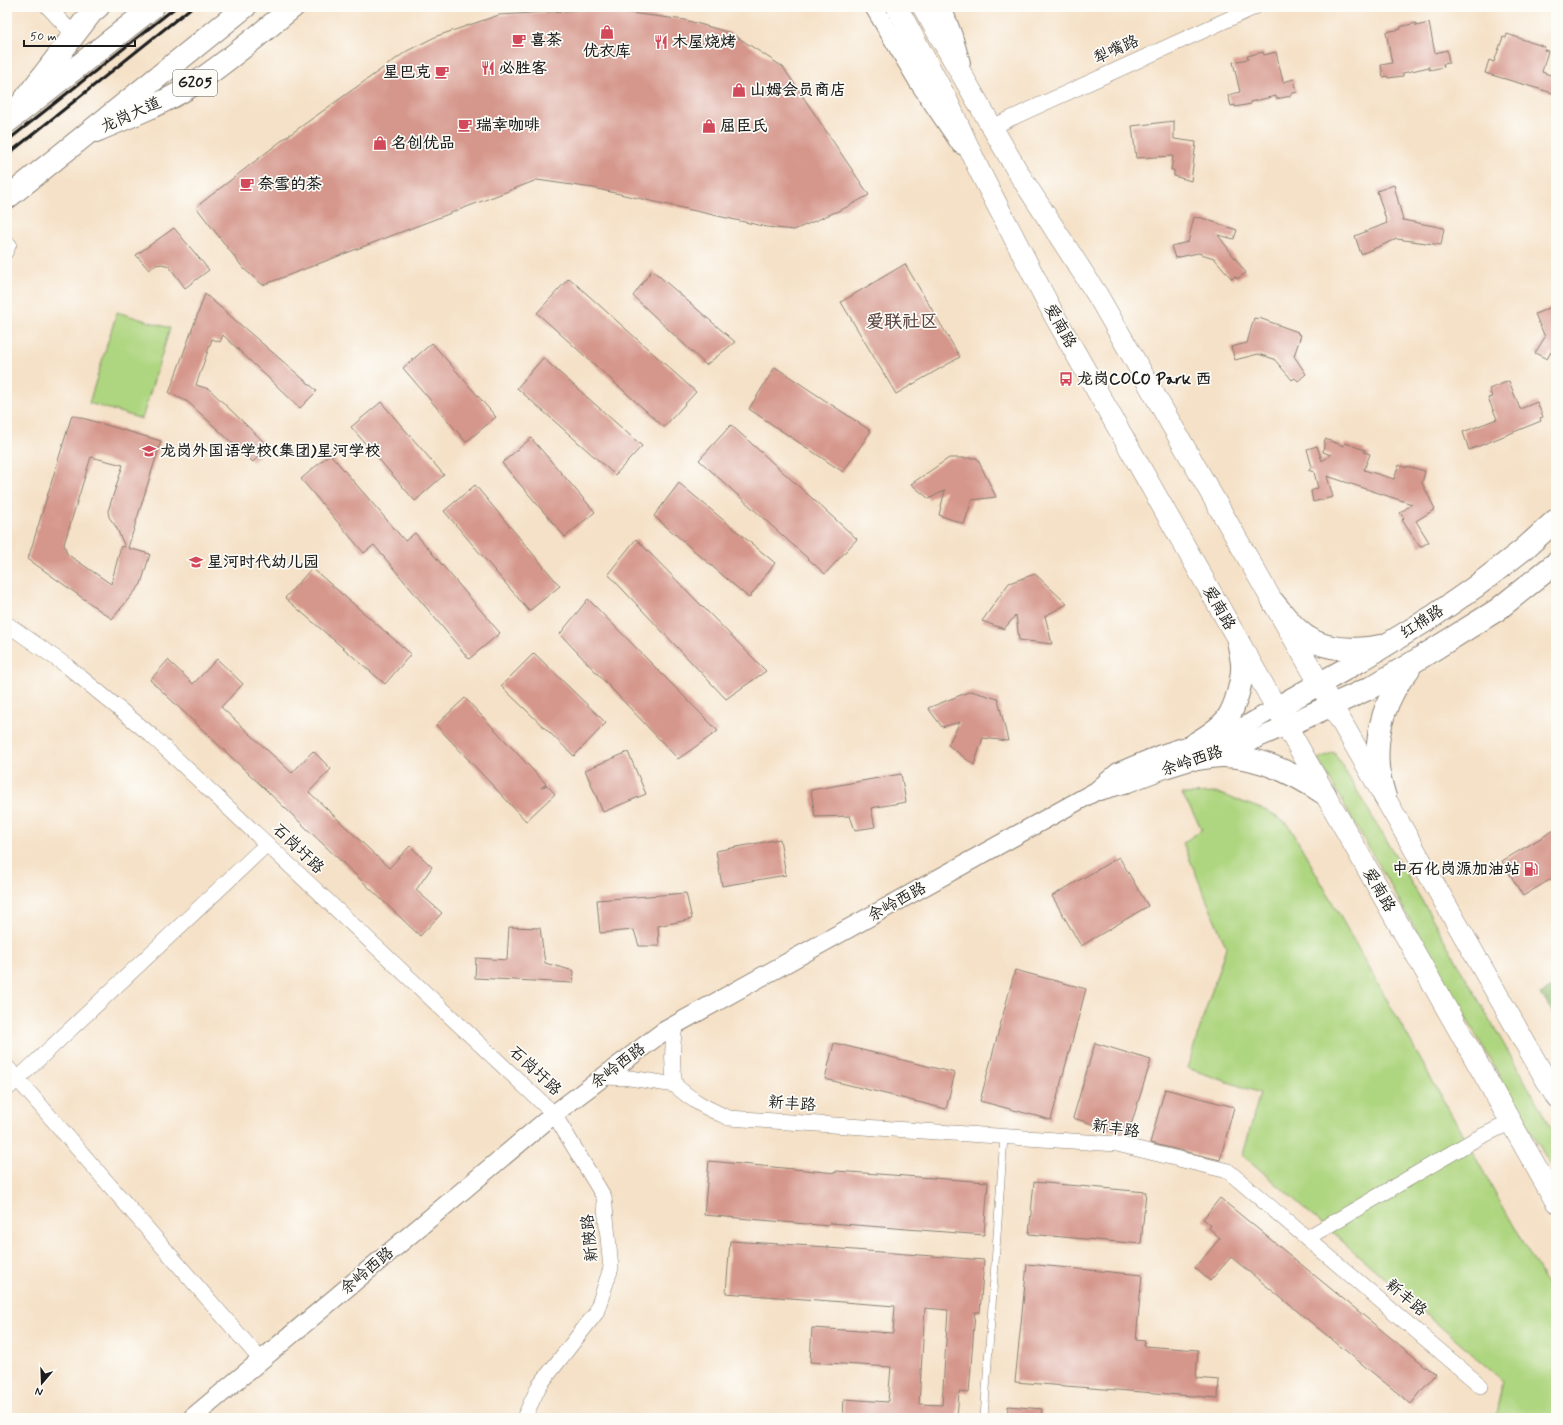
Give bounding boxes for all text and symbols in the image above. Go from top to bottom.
scale bar [24,22,135,48]
shop icon: 优衣库 [599,24,615,40]
text: 50 m [30,29,57,45]
place label: 喜茶 [530,30,562,51]
street label: 犁嘴路 [1090,31,1142,69]
cafe icon: 喜茶 [511,32,527,48]
place label: 木屋烧烤 [672,32,736,53]
restaurant icon: 木屋烧烤 [653,34,669,50]
place label: 优衣库 [583,41,631,62]
place label: 必胜客 [499,58,547,79]
restaurant icon: 必胜客 [480,60,496,76]
place label: 星巴克 [383,62,431,83]
cafe icon: 星巴克 [434,64,450,80]
road number: G205 [173,70,217,96]
place label: 山姆会员商店 [750,80,846,101]
shop icon: 山姆会员商店 [731,82,747,98]
street label: 龙岗大道 [97,92,165,138]
place label: 瑞幸咖啡 [476,115,540,136]
place label: 屈臣氏 [720,116,768,137]
cafe icon: 瑞幸咖啡 [457,117,473,133]
shop icon: 屈臣氏 [701,118,717,134]
place label: 名创优品 [391,133,455,154]
shop icon: 名创优品 [372,135,388,151]
place label: 奈雪的茶 [258,174,322,195]
cafe icon: 奈雪的茶 [239,176,255,192]
street label: 爱南路 [1039,300,1081,352]
district label: 爱联社区 [866,310,938,334]
place label: 龙岗COCO Park 西 [1077,369,1211,390]
bus stop icon: 龙岗COCO Park 西 [1058,371,1074,387]
place label: 龙岗外国语学校(集团)星河学校 [160,441,381,462]
school or university icon: 龙岗外国语学校(集团)星河学校 [141,443,157,459]
place label: 星河时代幼儿园 [207,552,319,573]
school or university icon: 星河时代幼儿园 [188,554,204,570]
street label: 爱南路 [1198,582,1240,634]
street label: 红棉路 [1396,600,1448,644]
street label: 余岭西路 [1158,741,1226,781]
street label: 石岗圩路 [268,819,328,879]
place label: 中石化岗源加油站 [1392,859,1520,880]
fuel station icon: 中石化岗源加油站 [1523,861,1539,877]
street label: 爱南路 [1358,864,1400,916]
street label: 余岭西路 [864,877,930,927]
street label: 余岭西路 [586,1038,650,1094]
street label: 石岗圩路 [504,1041,566,1101]
street label: 新丰路 [767,1092,817,1116]
street label: 新丰路 [1091,1115,1141,1143]
street label: 新陂路 [577,1213,603,1263]
street label: 余岭西路 [336,1242,398,1300]
street label: 新丰路 [1381,1275,1431,1321]
north arrow [22,1363,62,1403]
text: N [33,1384,45,1399]

